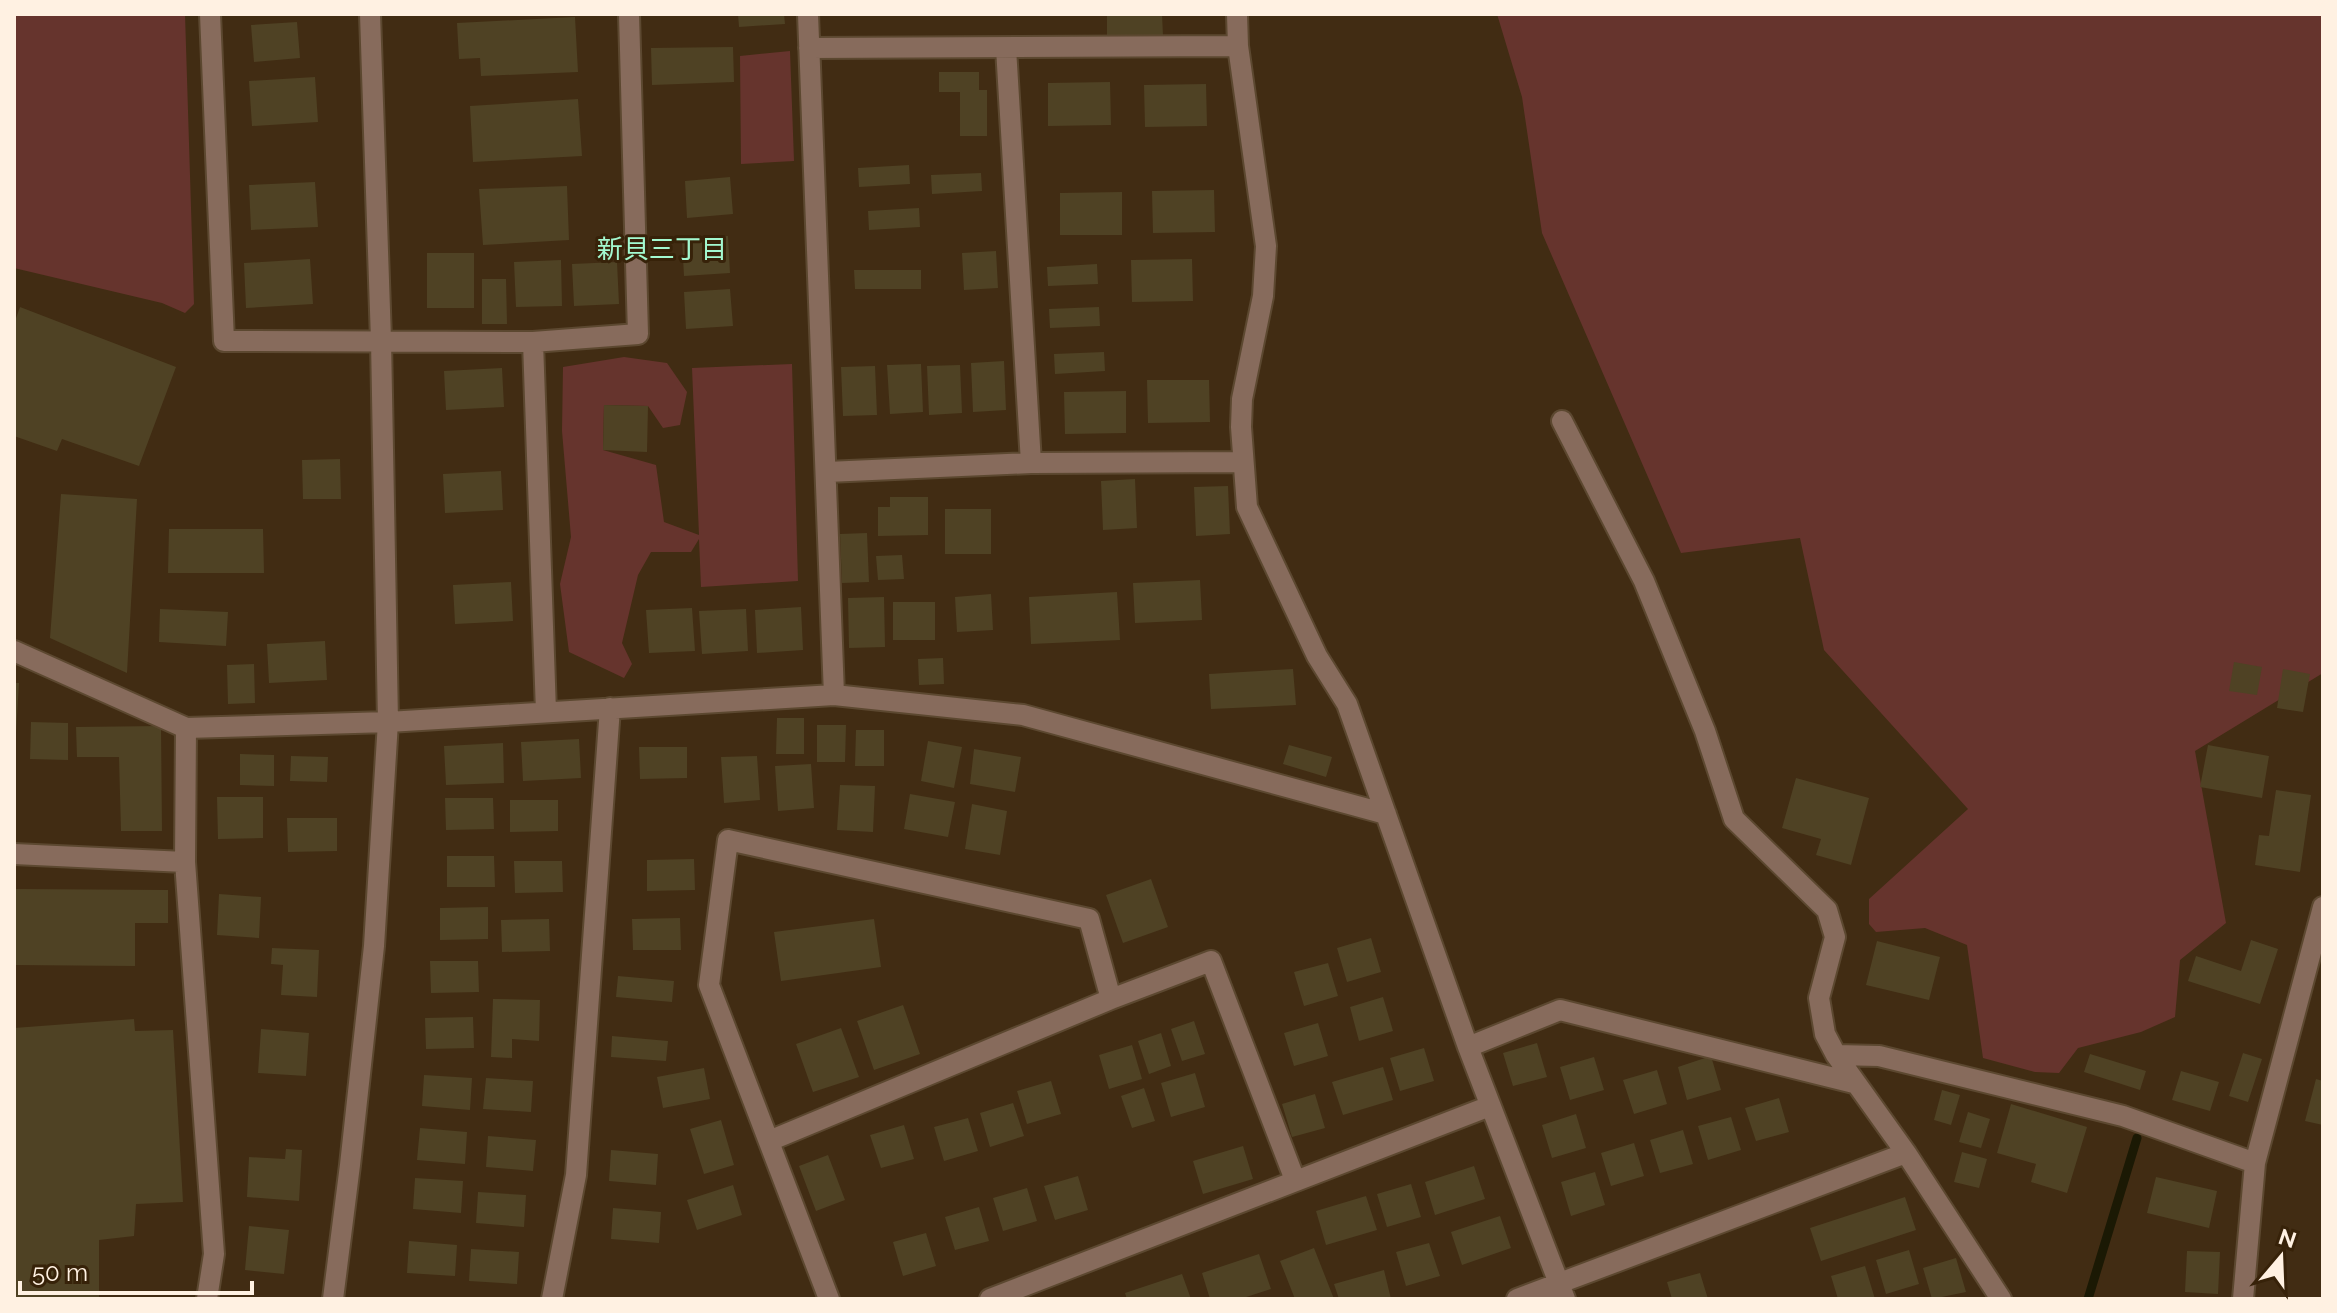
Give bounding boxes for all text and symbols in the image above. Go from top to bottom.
district label: 新貝三丁目 [597,234,727,264]
north arrow [2241,1217,2321,1297]
text: N [2275,1223,2300,1253]
scale bar [20,1245,252,1295]
text: 50 m [32,1258,88,1287]

